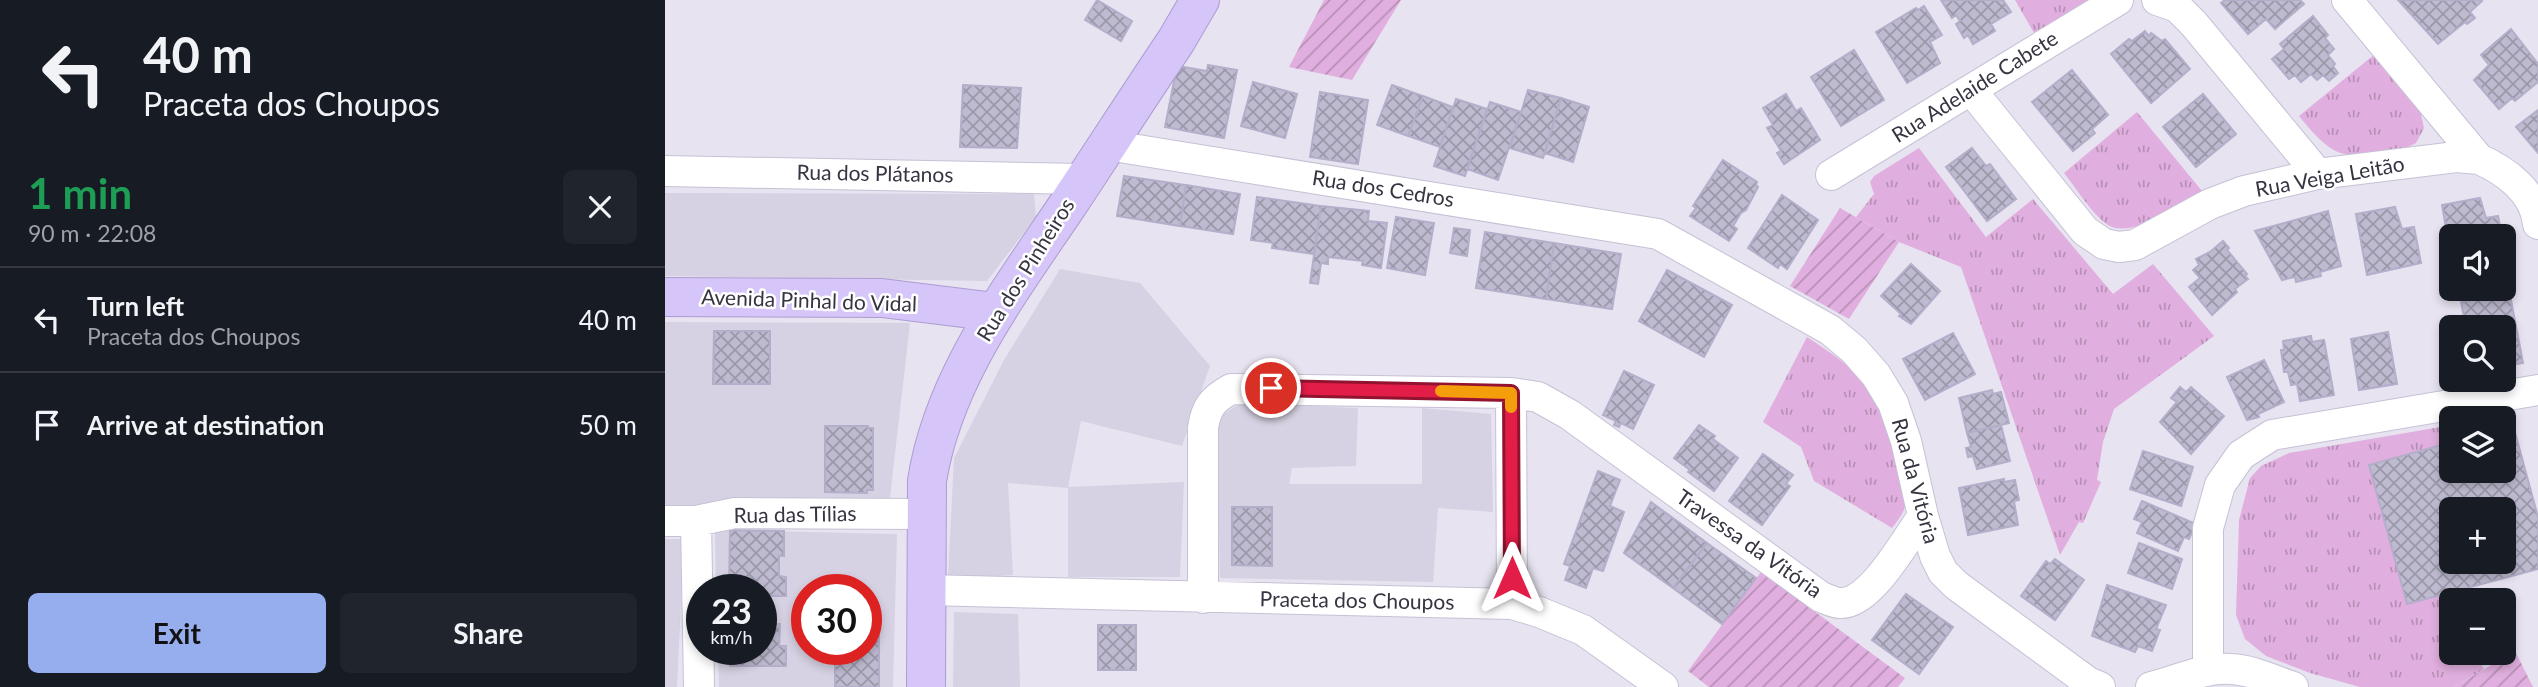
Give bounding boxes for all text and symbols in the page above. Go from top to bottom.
text: 40 m [143,25,253,83]
street label: Rua Adelaide Cabete [1887,25,2062,147]
icon: left [28,28,119,119]
text: Praceta dos Choupos [143,84,440,123]
street label: Rua Veiga Leitão [2253,150,2406,201]
street label: Rua dos Plátanos [796,159,954,186]
street label: Rua dos Cedros [1311,164,1456,211]
text: 1 min [28,168,132,218]
button: close [563,170,637,244]
street label: Rua dos Pinheiros [971,193,1079,345]
text: 90 m · 22:08 [28,219,156,247]
map controls [2439,224,2516,665]
button: sound [2439,224,2516,301]
street label: Avenida Pinhal do Vidal [701,283,917,316]
text: Turn left [87,290,184,322]
icon: left [28,301,66,339]
text: 40 m [579,304,637,336]
button: search [2439,315,2516,392]
text: Praceta dos Choupos [87,322,300,350]
pin [1241,358,1301,418]
icon: arrive [1252,369,1290,407]
icon: arrive [28,406,66,444]
button: layers [2439,406,2516,483]
text: Arrive at destination [87,409,324,441]
text: 50 m [579,409,637,441]
street label: Rua da Vitória [1888,415,1945,546]
street label: Travessa da Vitória [1672,483,1827,602]
button: + [2439,497,2516,574]
street label: Rua das Tílias [733,500,857,527]
position arrow [1475,541,1549,615]
speed limit sign: 30 [791,574,882,665]
street label: Praceta dos Choupos [1259,585,1455,614]
button: − [2439,588,2516,665]
text: 23 [711,589,752,631]
button: Exit [28,593,326,673]
button: Share [340,593,637,673]
text: km/h [710,626,753,648]

